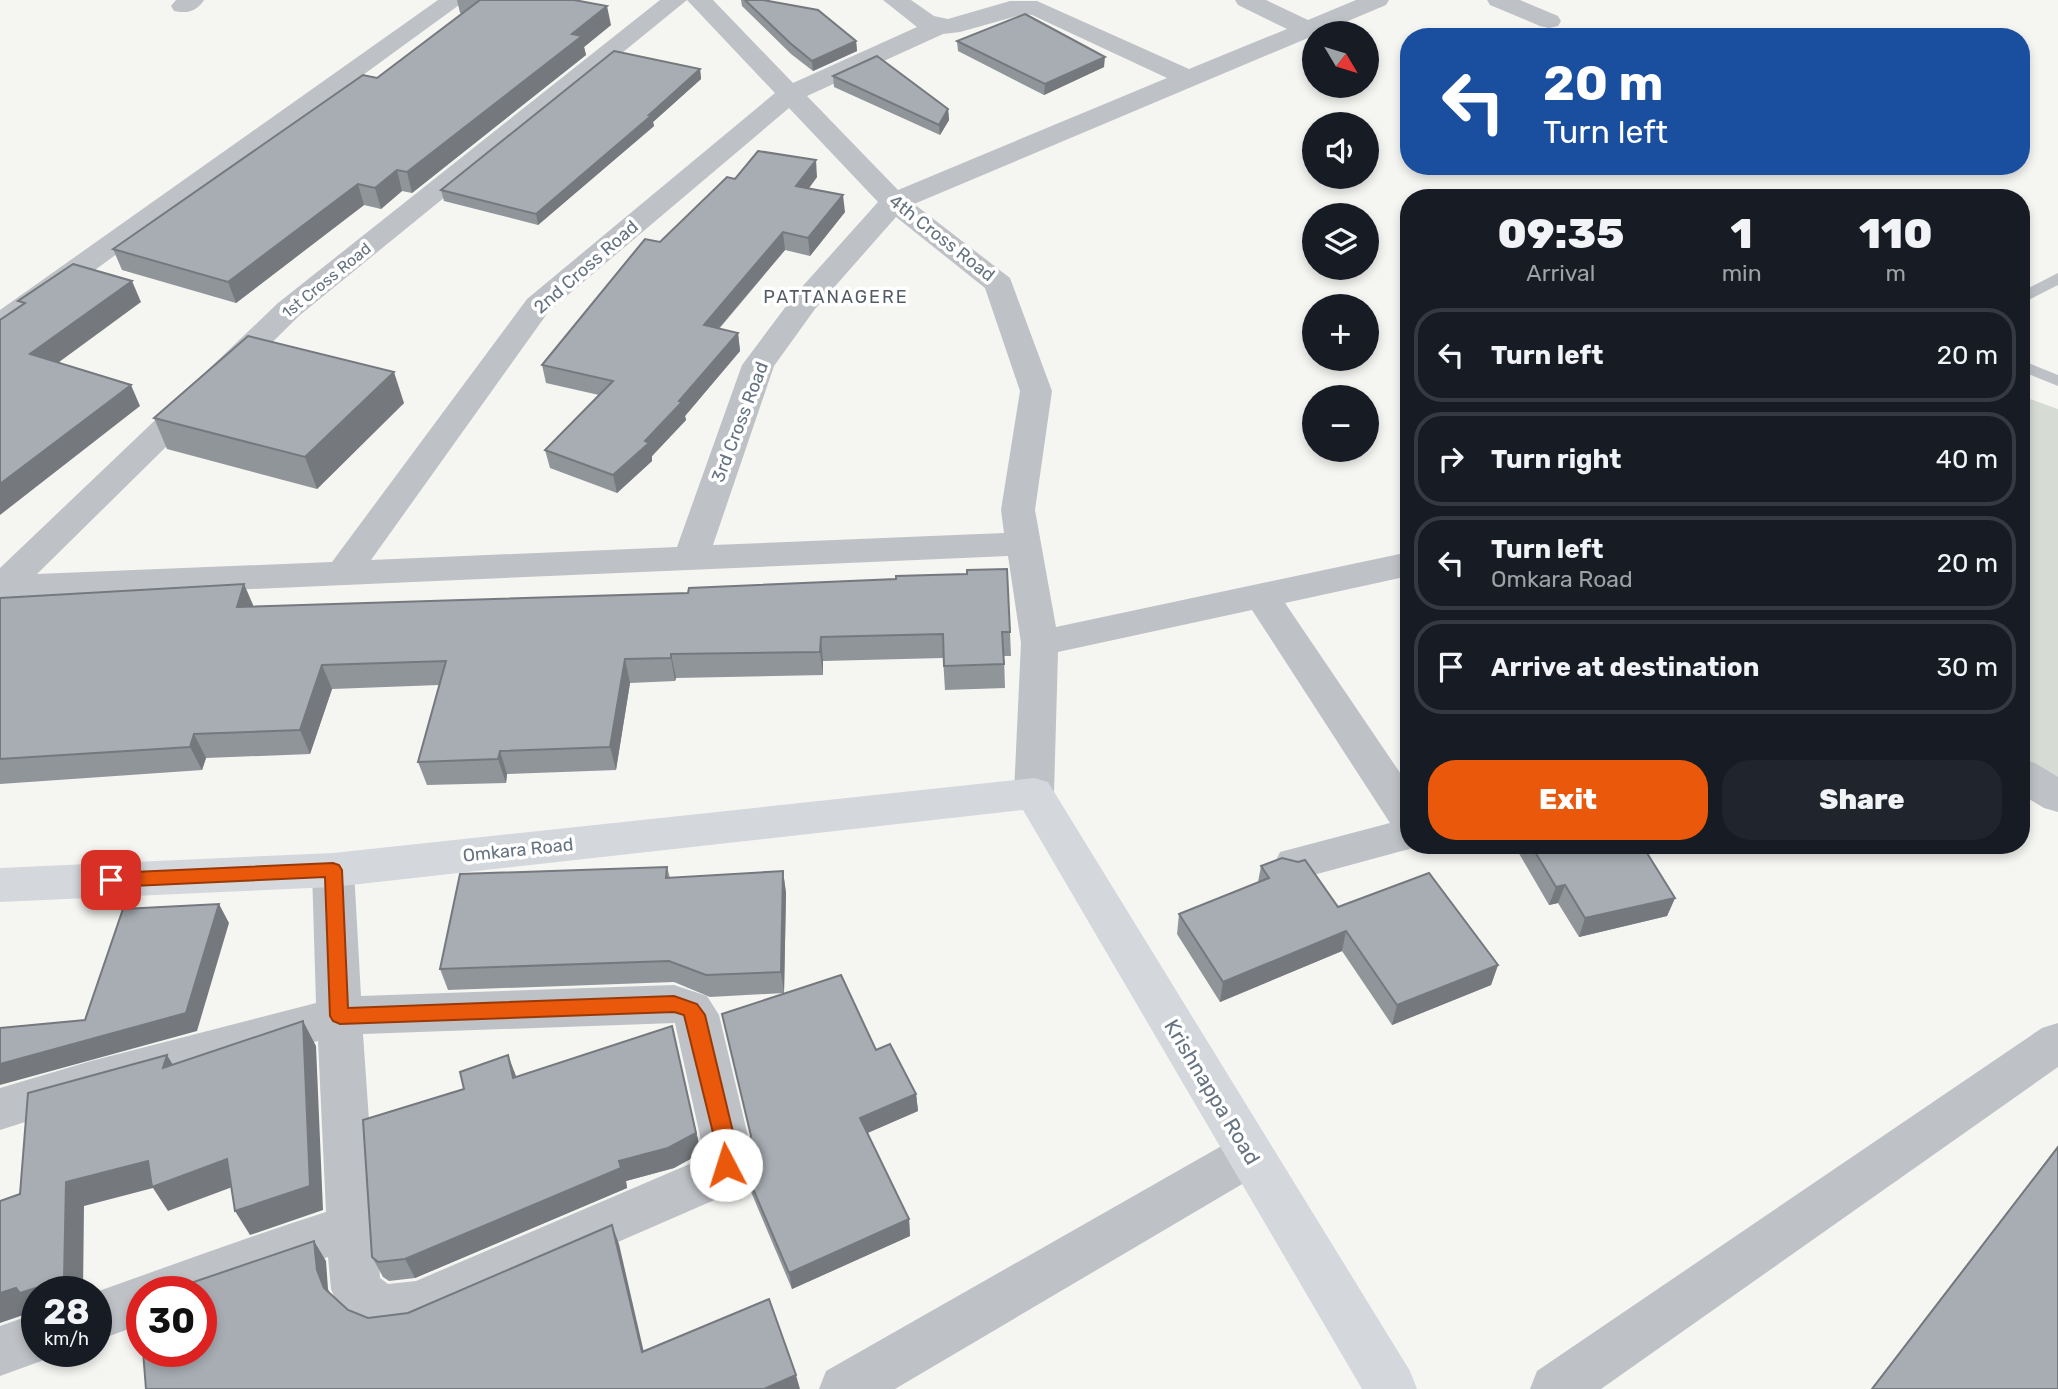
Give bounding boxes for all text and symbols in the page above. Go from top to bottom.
north arrow [1302,21,1379,98]
map controls [1302,21,1379,462]
text: 20 m [1543,54,1664,112]
icon: left [1428,56,1519,147]
button: sound [1302,112,1379,189]
text: Turn left [1543,113,1668,151]
street label: 4th Cross Road [885,190,999,286]
button: layers [1302,203,1379,280]
text: 09:35 [1497,209,1624,259]
text: 1 [1731,209,1753,259]
text: 110 [1859,209,1933,259]
street label: 2nd Cross Road [529,216,643,318]
street label: 1st Cross Road [278,239,375,322]
text: Arrival [1526,259,1595,287]
text: min [1722,259,1762,287]
text: m [1886,259,1906,287]
district label: PATTANAGERE [763,286,909,308]
button: + [1302,294,1379,371]
icon: left [1432,336,1470,374]
text: Turn left [1491,340,1603,371]
text: 20 m [1937,340,1998,371]
street label: 3rd Cross Road [707,359,773,485]
button: − [1302,385,1379,462]
icon: right [1432,440,1470,478]
text: Turn right [1491,444,1621,475]
text: 40 m [1936,444,1998,475]
text: Turn left [1491,534,1603,565]
icon: left [1432,544,1470,582]
text: 20 m [1937,548,1998,579]
text: Omkara Road [1491,565,1633,593]
icon: arrive [1432,648,1470,686]
text: Arrive at destination [1491,652,1759,683]
text: 30 m [1936,652,1998,683]
button: Exit [1428,760,1708,840]
button: Share [1722,760,2002,840]
street label: Omkara Road [462,833,574,867]
pin [81,850,141,910]
icon: arrive [92,861,130,899]
street label: Krishnappa Road [1159,1015,1266,1169]
position arrow [689,1128,763,1202]
speed limit sign: 30 [126,1276,217,1367]
text: 28 [43,1291,90,1333]
text: km/h [44,1328,89,1350]

